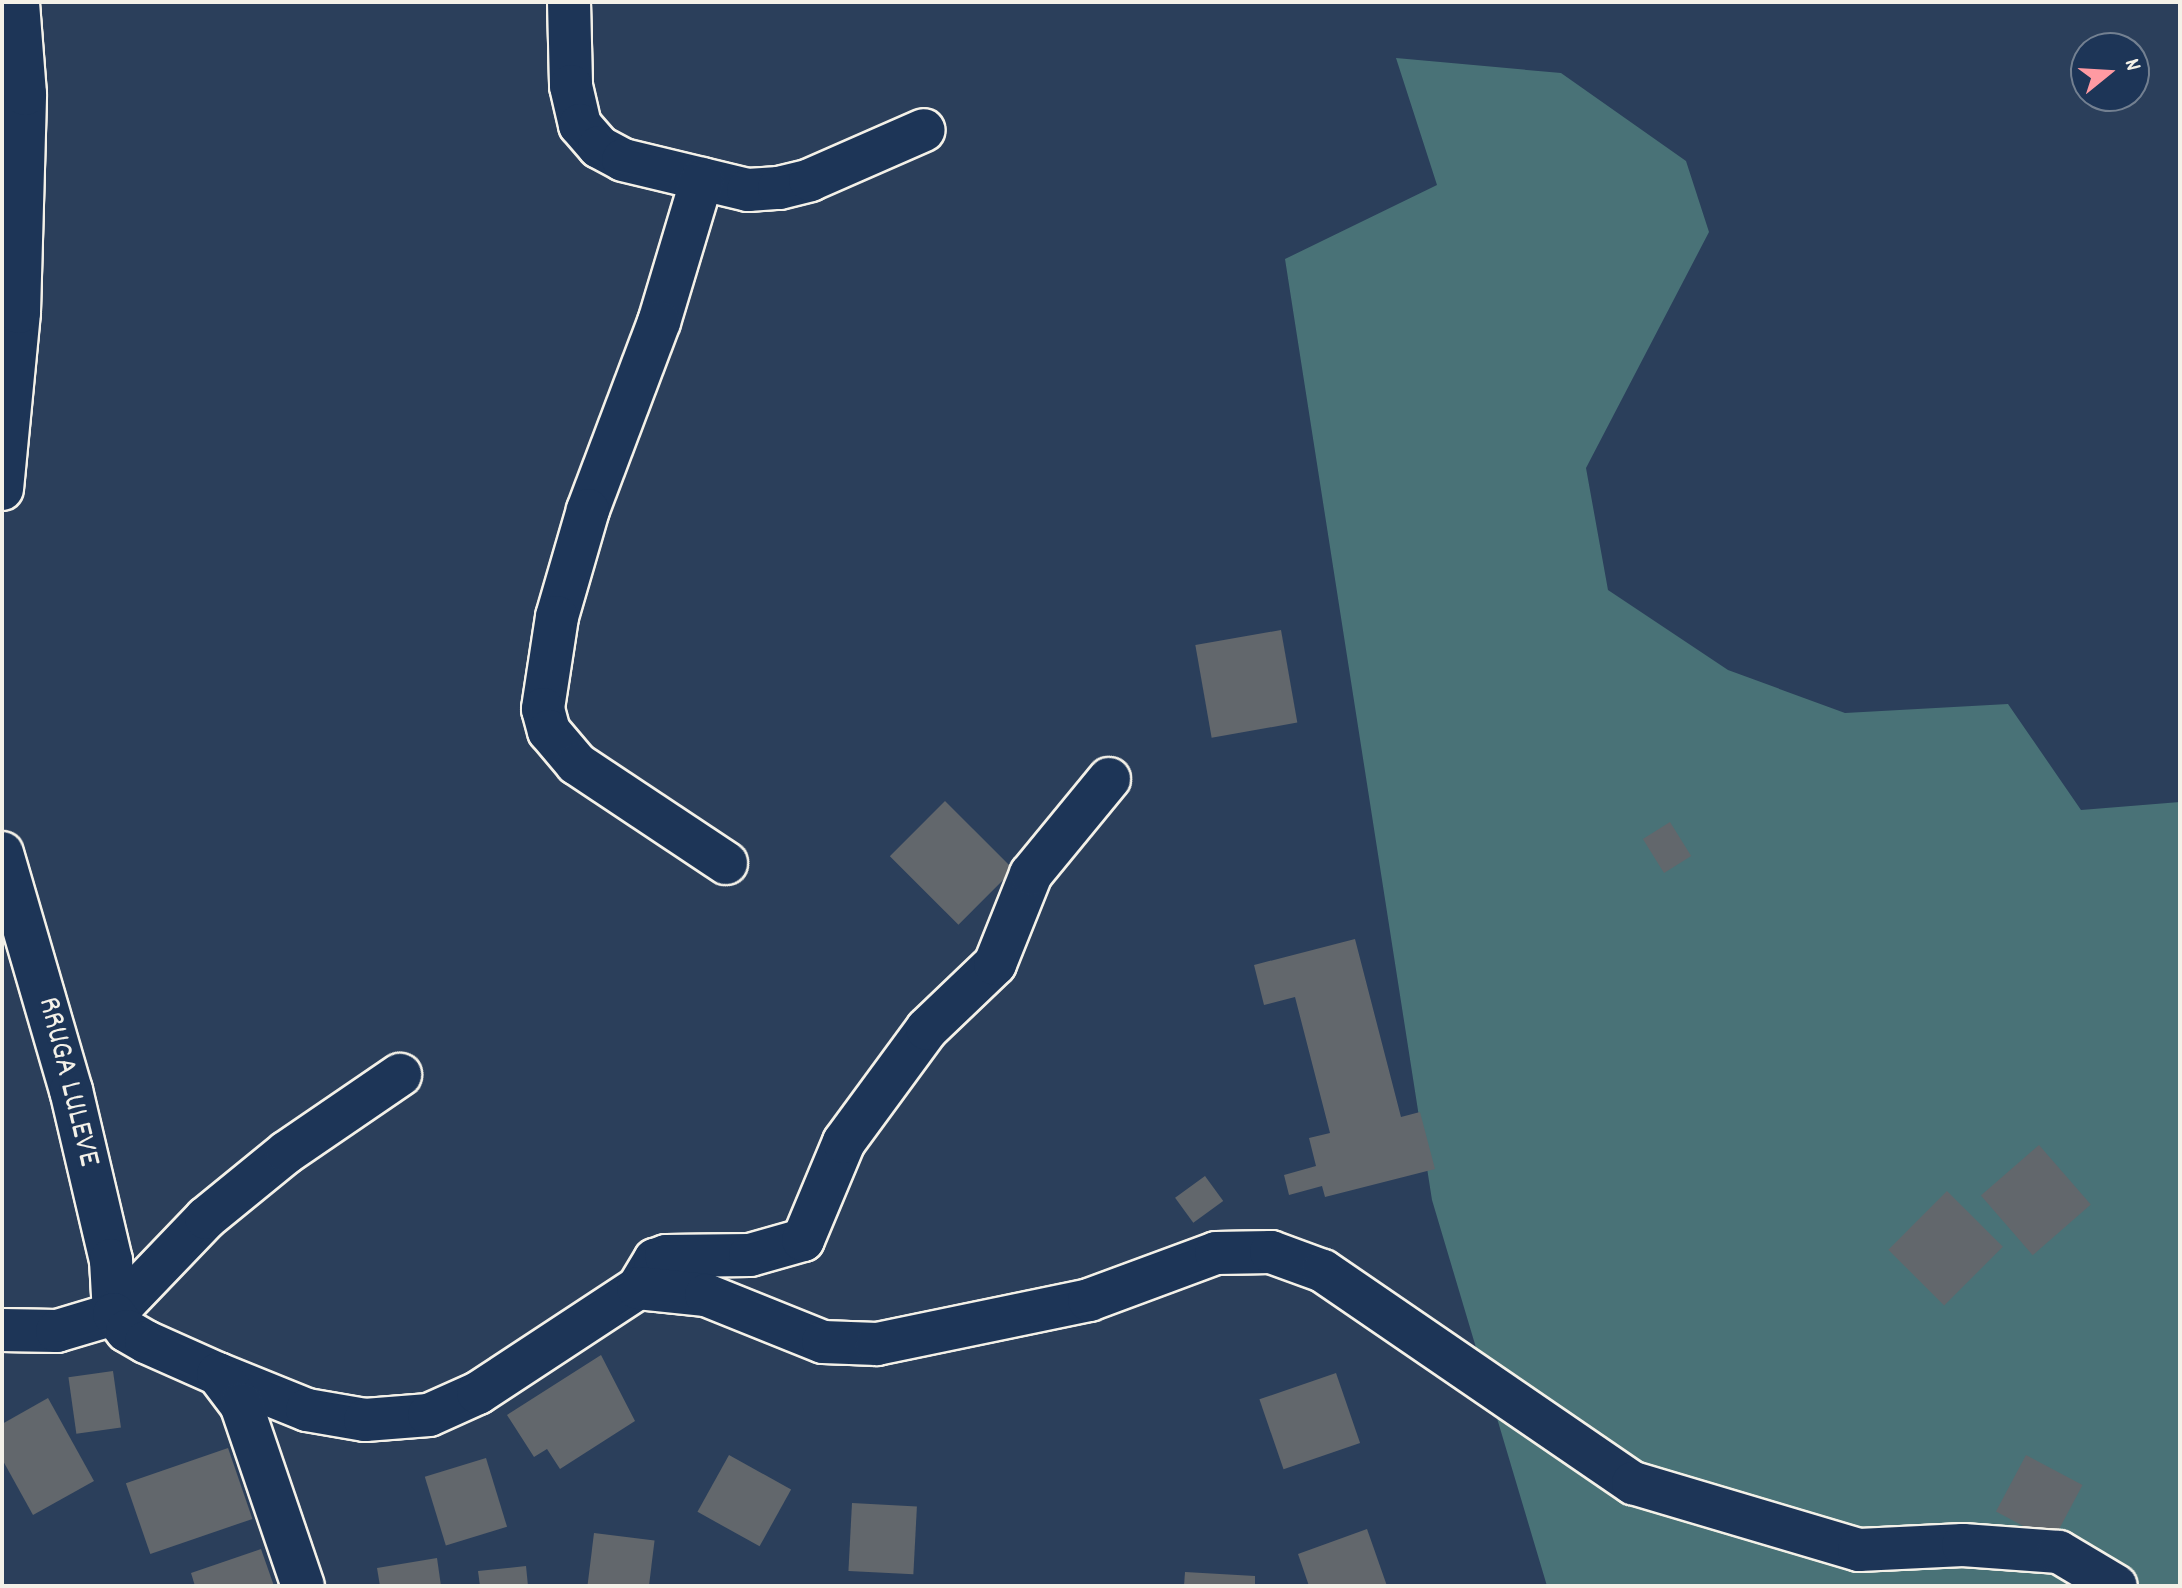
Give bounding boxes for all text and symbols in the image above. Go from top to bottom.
north arrow [2070,32,2150,112]
text: N [2115,55,2148,75]
street label: RRUGA LULEVE [27,993,107,1171]

